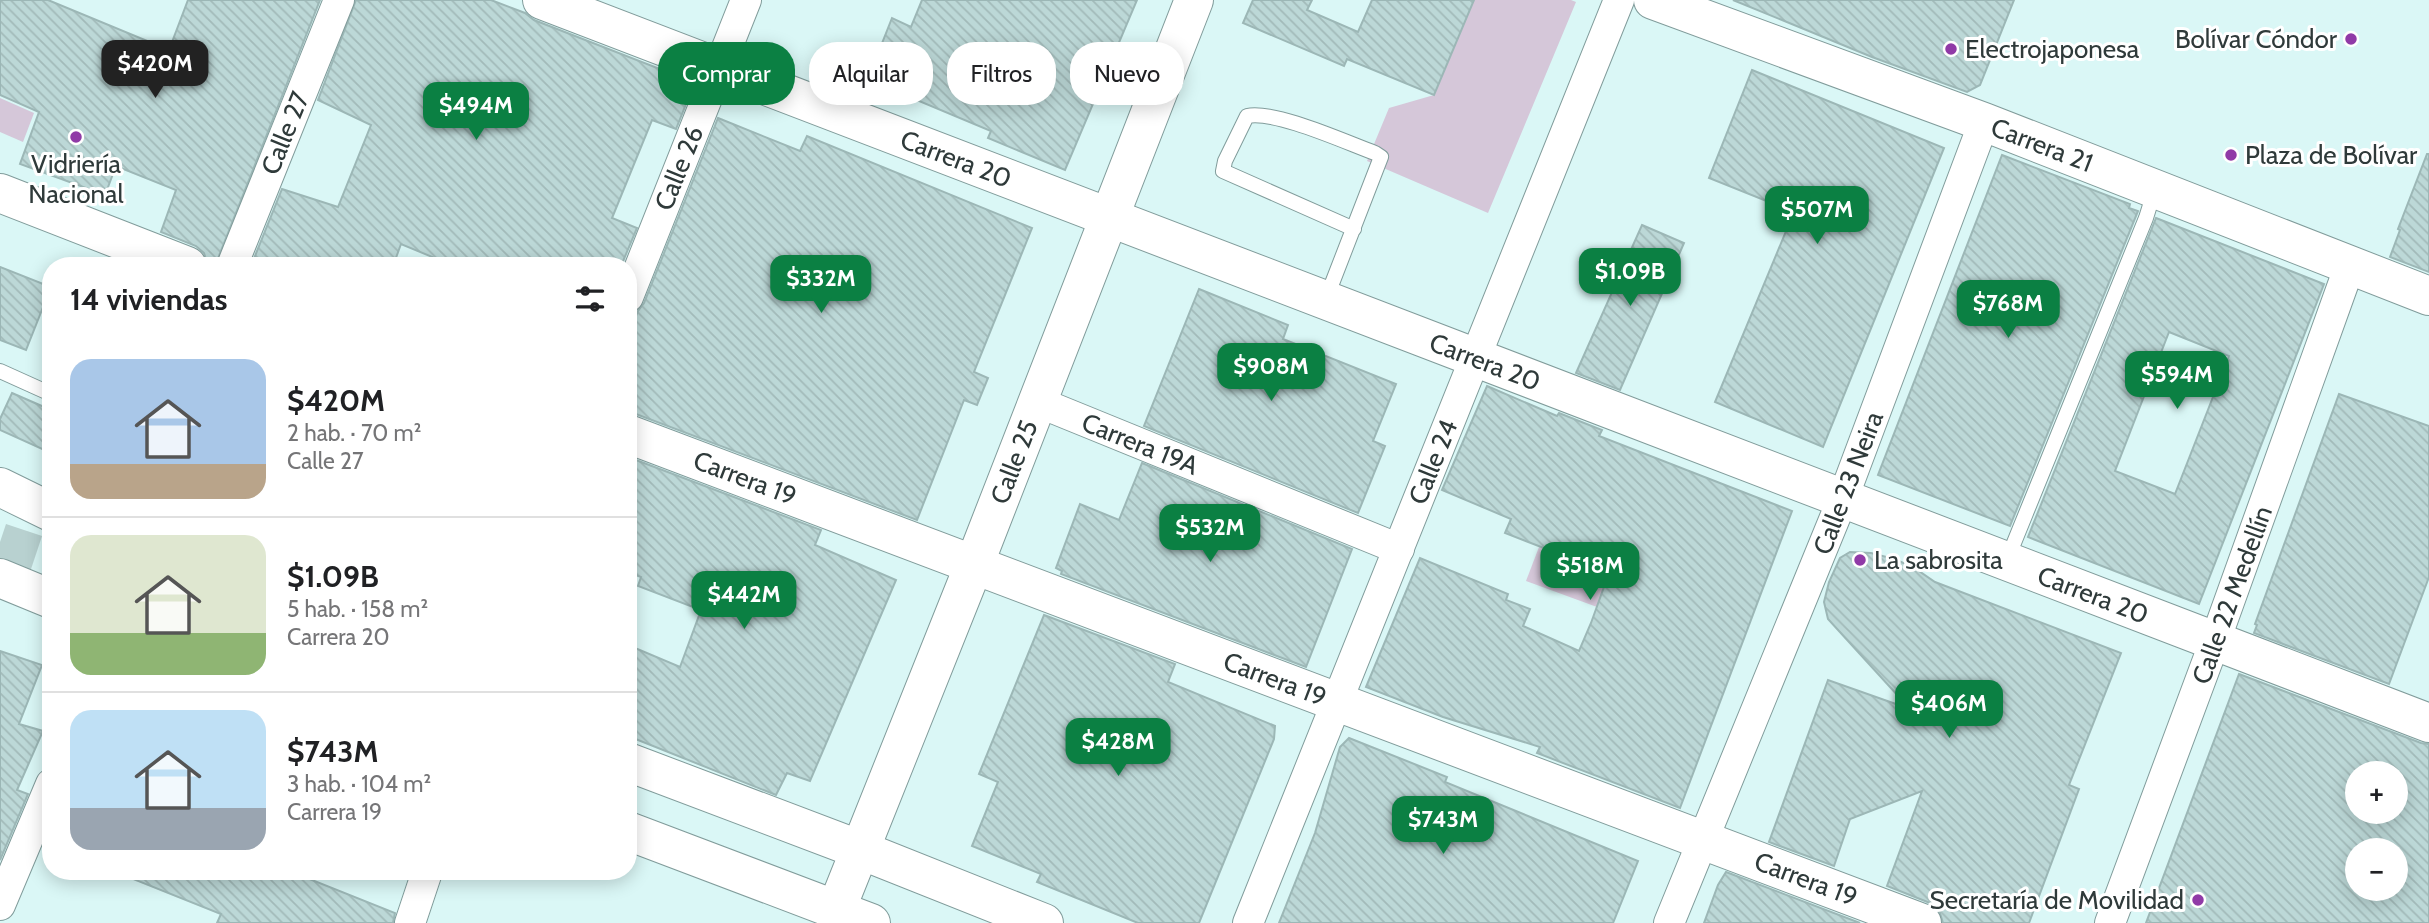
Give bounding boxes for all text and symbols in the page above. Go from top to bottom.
place label: Bolívar Cóndor [2175,23,2338,55]
marker: Bolívar Cóndor [2343,31,2359,47]
place label: Electrojaponesa [1965,33,2140,65]
pin: $420M [106,41,204,100]
marker: Electrojaponesa [1943,41,1959,57]
chip: Comprar [658,42,795,105]
chip: Alquilar [809,42,933,105]
chip: Filtros [947,42,1056,105]
chip: Nuevo [1070,42,1184,105]
text: $420M [117,49,193,77]
pin: $494M [427,82,525,142]
street label: Calle 27 [254,87,316,179]
text: $494M [439,91,513,119]
street label: Carrera 21 [1987,111,2097,179]
street label: Calle 26 [648,121,710,215]
street label: Carrera 20 [896,123,1016,195]
marker: Vidriería Nacional [68,129,84,145]
place label: Plaza de Bolívar [2245,139,2418,171]
marker: Plaza de Bolívar [2223,147,2239,163]
place label: Vidriería Nacional [28,148,124,210]
pin: $507M [1768,187,1866,246]
text: $507M [1781,195,1853,223]
pin: $1.09B [1573,248,1687,308]
pin: $332M [772,256,870,315]
text: $1.09B [1595,257,1665,285]
text: $332M [786,264,856,292]
icon: filters [571,280,609,318]
pin: $768M [1959,280,2057,340]
text: 14 viviendas [70,281,227,318]
text: $768M [1973,289,2043,317]
street label: Carrera 20 [1425,326,1545,398]
pin: $908M [1222,344,1320,403]
text: $908M [1233,352,1309,380]
pin: $594M [2128,352,2226,411]
text: $594M [2141,360,2213,388]
text: $420M [287,382,385,419]
icon: home [126,387,210,471]
street label: Carrera 19A [1077,406,1203,482]
street label: Calle 23 Neira [1806,406,1890,559]
street label: Calle 25 [983,415,1045,509]
street label: Calle 24 [1402,415,1464,509]
text: 2 hab. · 70 m² [287,419,421,447]
street label: Carrera 19 [689,444,801,512]
text: Calle 27 [287,447,364,475]
street label: Calle 22 Medellín [2185,502,2279,688]
pin: $532M [1161,504,1259,564]
text: $532M [1175,513,1245,541]
pin: $518M [1541,542,1639,602]
place label: La sabrosita [1874,544,2003,576]
text: $518M [1556,551,1624,579]
marker: La sabrosita [1852,552,1868,568]
text: $1.09B [287,558,379,595]
street label: Carrera 20 [2033,559,2153,631]
icon: home [126,563,210,647]
pin: $442M [695,572,793,631]
text: $442M [707,580,781,608]
text: 5 hab. · 158 m² [287,595,428,623]
text: Carrera 20 [287,623,390,651]
street label: Carrera 19 [1219,645,1331,713]
pin: $406M [1900,680,1998,740]
text: $406M [1911,689,1987,717]
pin: $428M [1069,718,1167,778]
text: $428M [1082,727,1154,755]
text: $743M [287,733,379,770]
icon: home [126,738,210,822]
map controls [2345,761,2408,901]
button: + [2345,761,2408,824]
text: 3 hab. · 104 m² [287,770,431,798]
pin: $743M [1394,796,1492,856]
text: Carrera 19 [287,798,382,826]
text: $743M [1408,805,1478,833]
button: − [2345,838,2408,901]
street label: Carrera 19 [1750,845,1862,913]
place label: Secretaría de Movilidad [1929,884,2184,916]
marker: Secretaría de Movilidad [2190,892,2206,908]

